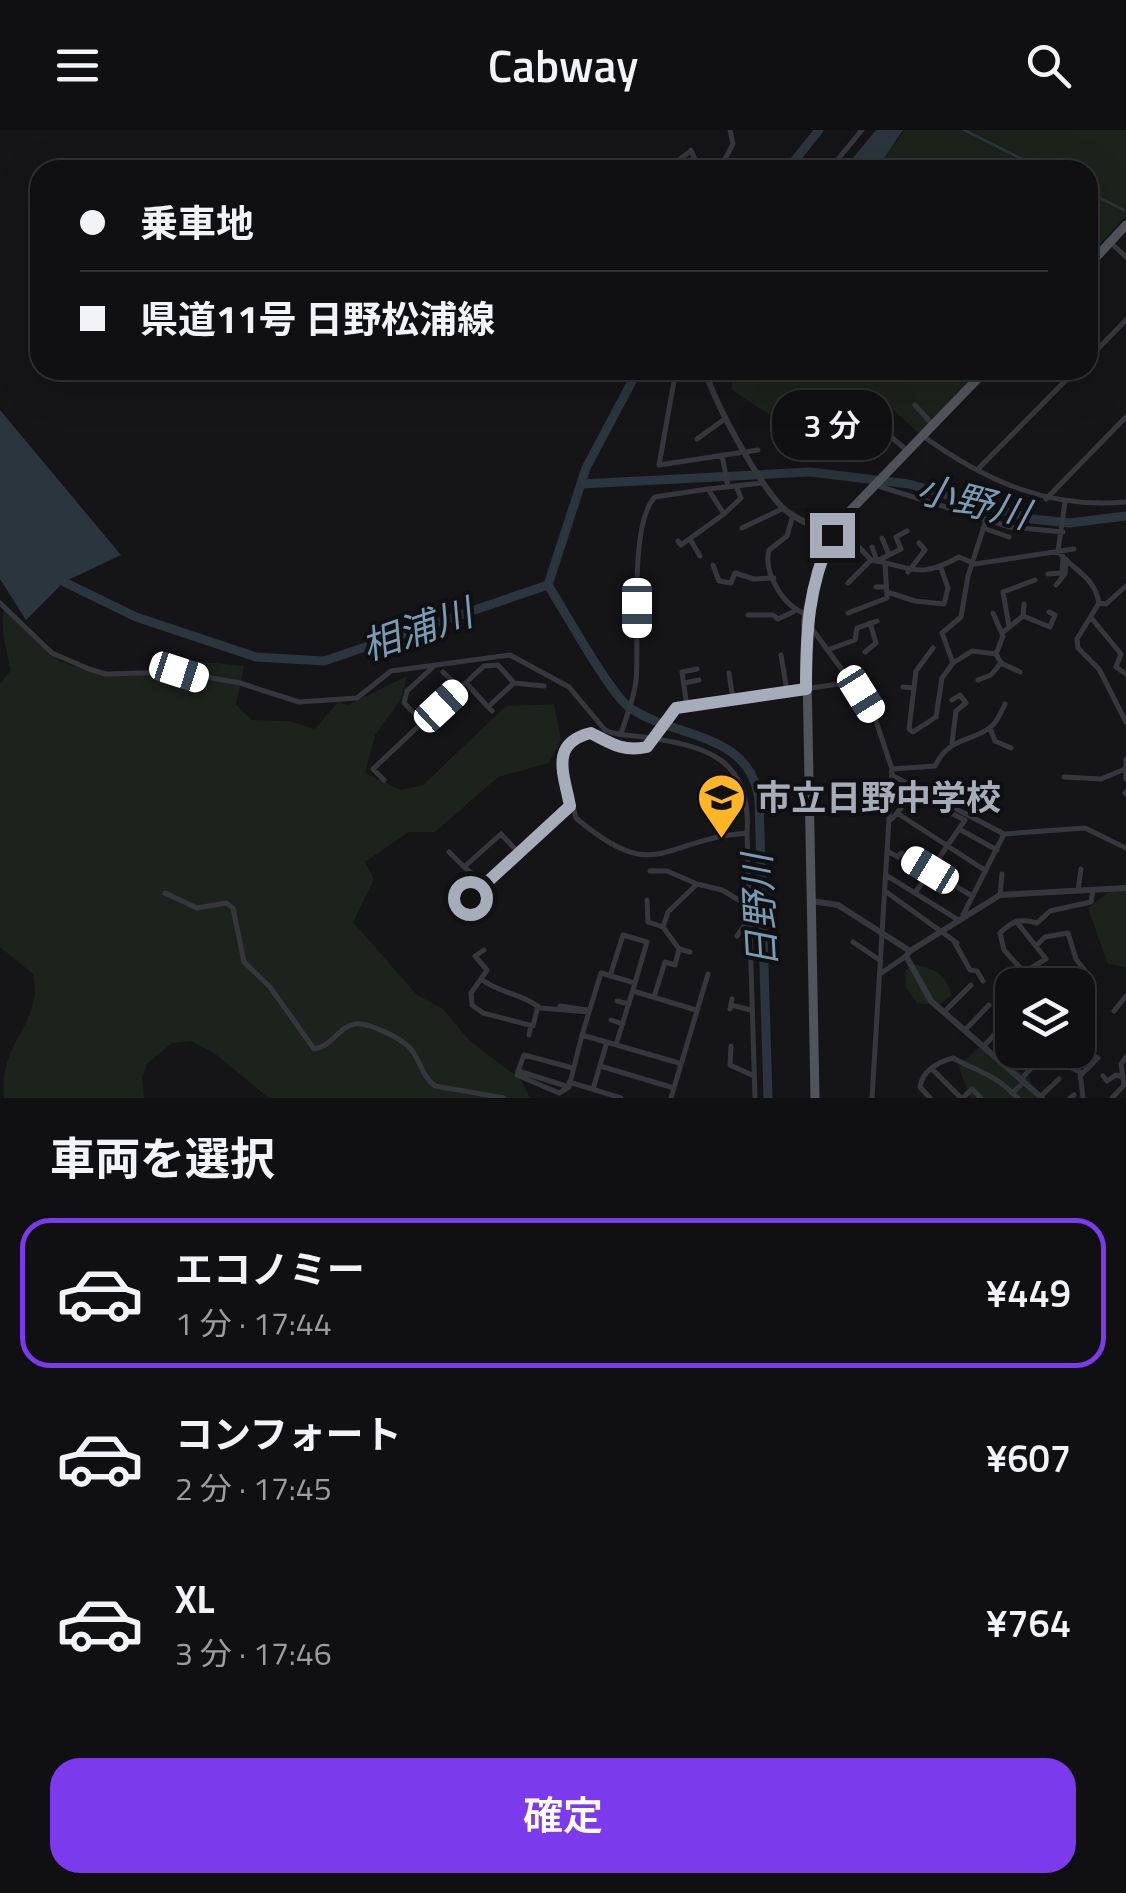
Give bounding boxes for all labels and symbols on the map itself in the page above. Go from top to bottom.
callout: 3 分 [772,390,892,460]
water label: 小野川 [911,459,1039,544]
route end [810,513,855,558]
car [622,578,652,638]
water label: 相浦川 [353,582,484,675]
car [146,648,212,696]
car [832,661,890,727]
car [409,675,473,737]
place label: 市立日野中学校 [756,770,1001,824]
school or university icon: 市立日野中学校 [695,772,747,840]
car [897,842,963,898]
water label: 日野川 [727,849,791,969]
route start [448,876,493,921]

